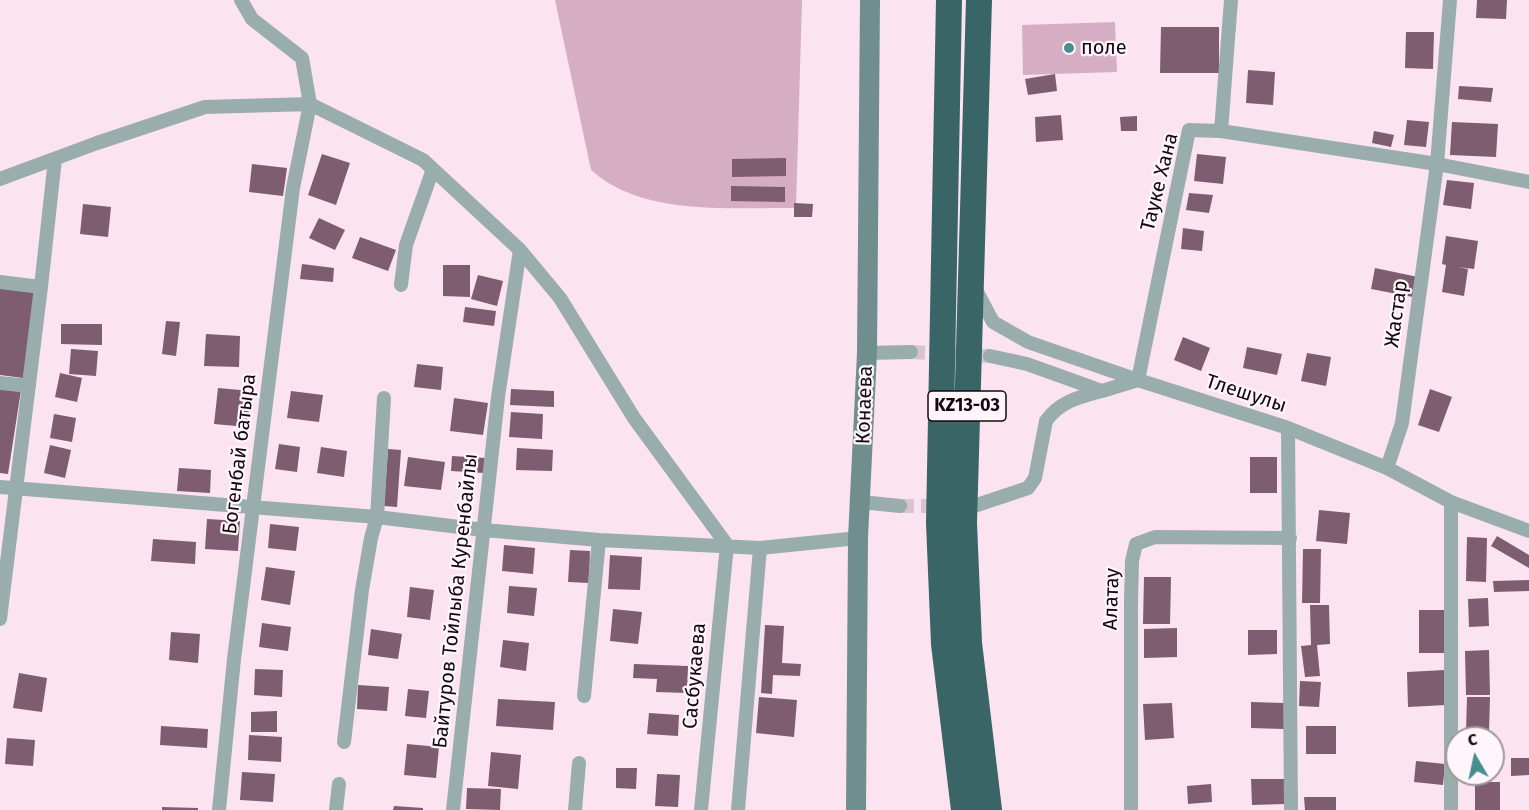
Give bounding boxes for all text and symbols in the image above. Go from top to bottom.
place label: поле [1081,36,1127,60]
marker: поле [1062,41,1076,55]
street label: Тауке Хана [1136,130,1184,234]
street label: Жастар [1380,279,1414,349]
street label: Конаева [852,365,878,445]
street label: Тлешулы [1203,370,1289,418]
street label: Богенбай батыра [218,372,262,536]
road number: KZ13-03 [928,391,1006,421]
street label: Байтуров Тойлыба Куренбайлы [429,452,483,750]
street label: Алатау [1099,568,1125,630]
street label: Сасбукаева [678,622,712,730]
north arrow [1445,726,1505,786]
text: С [1466,730,1478,750]

